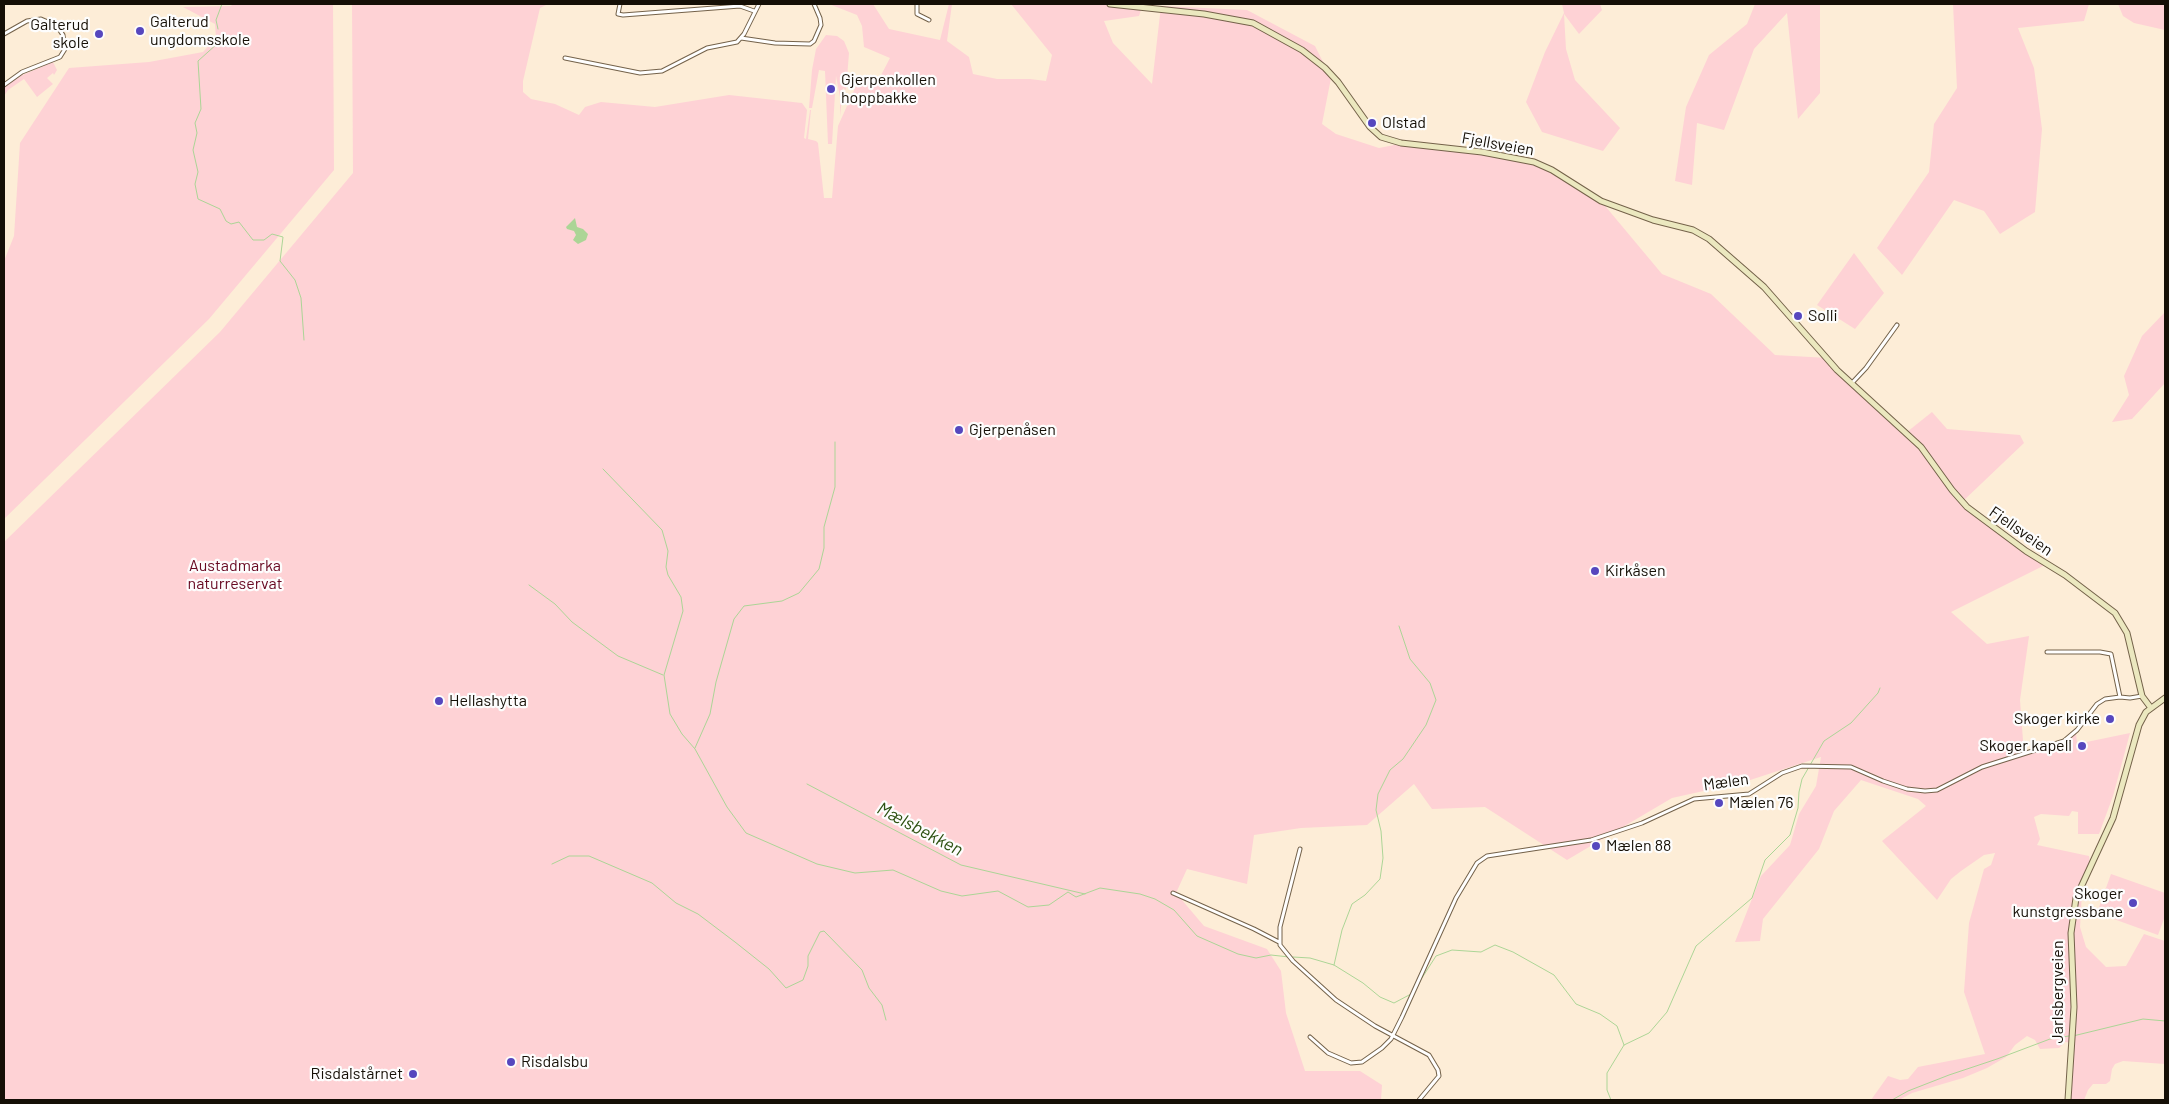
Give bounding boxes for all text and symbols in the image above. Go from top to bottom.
place label: Galterud ungdomsskole [150,12,250,50]
place label: Galterud skole [30,15,89,53]
marker: Galterud ungdomsskole [134,25,146,37]
marker: Galterud skole [93,28,105,40]
place label: Gjerpenkollen hoppbakke [841,70,936,108]
marker: Gjerpenkollen hoppbakke [825,83,837,95]
place label: Olstad [1382,113,1426,133]
marker: Olstad [1366,117,1378,129]
street label: Fjellsveien [1460,128,1536,160]
place label: Solli [1808,306,1838,326]
marker: Solli [1792,310,1804,322]
place label: Gjerpenåsen [969,420,1056,440]
marker: Gjerpenåsen [953,424,965,436]
street label: Fjellsveien [1986,502,2056,560]
park label: Austadmarka naturreservat [188,556,282,594]
place label: Kirkåsen [1605,561,1666,581]
marker: Kirkåsen [1589,565,1601,577]
place label: Hellashytta [449,691,527,711]
marker: Hellashytta [433,695,445,707]
place label: Skoger kirke [2014,709,2100,729]
marker: Skoger kirke [2104,713,2116,725]
place label: Skoger kapell [1979,736,2072,756]
marker: Skoger kapell [2076,740,2088,752]
street label: Mælen [1702,769,1750,795]
place label: Mælen 76 [1729,793,1794,813]
water label: Mælsbekken [873,797,967,861]
marker: Mælen 76 [1713,797,1725,809]
place label: Mælen 88 [1606,836,1671,856]
marker: Mælen 88 [1590,840,1602,852]
place label: Skoger kunstgressbane [2013,884,2123,922]
marker: Skoger kunstgressbane [2127,897,2139,909]
street label: Jarlsbergveien [2048,940,2068,1044]
place label: Risdalsbu [521,1052,588,1072]
marker: Risdalsbu [505,1056,517,1068]
place label: Risdalstårnet [311,1064,403,1084]
marker: Risdalstårnet [407,1068,419,1080]

